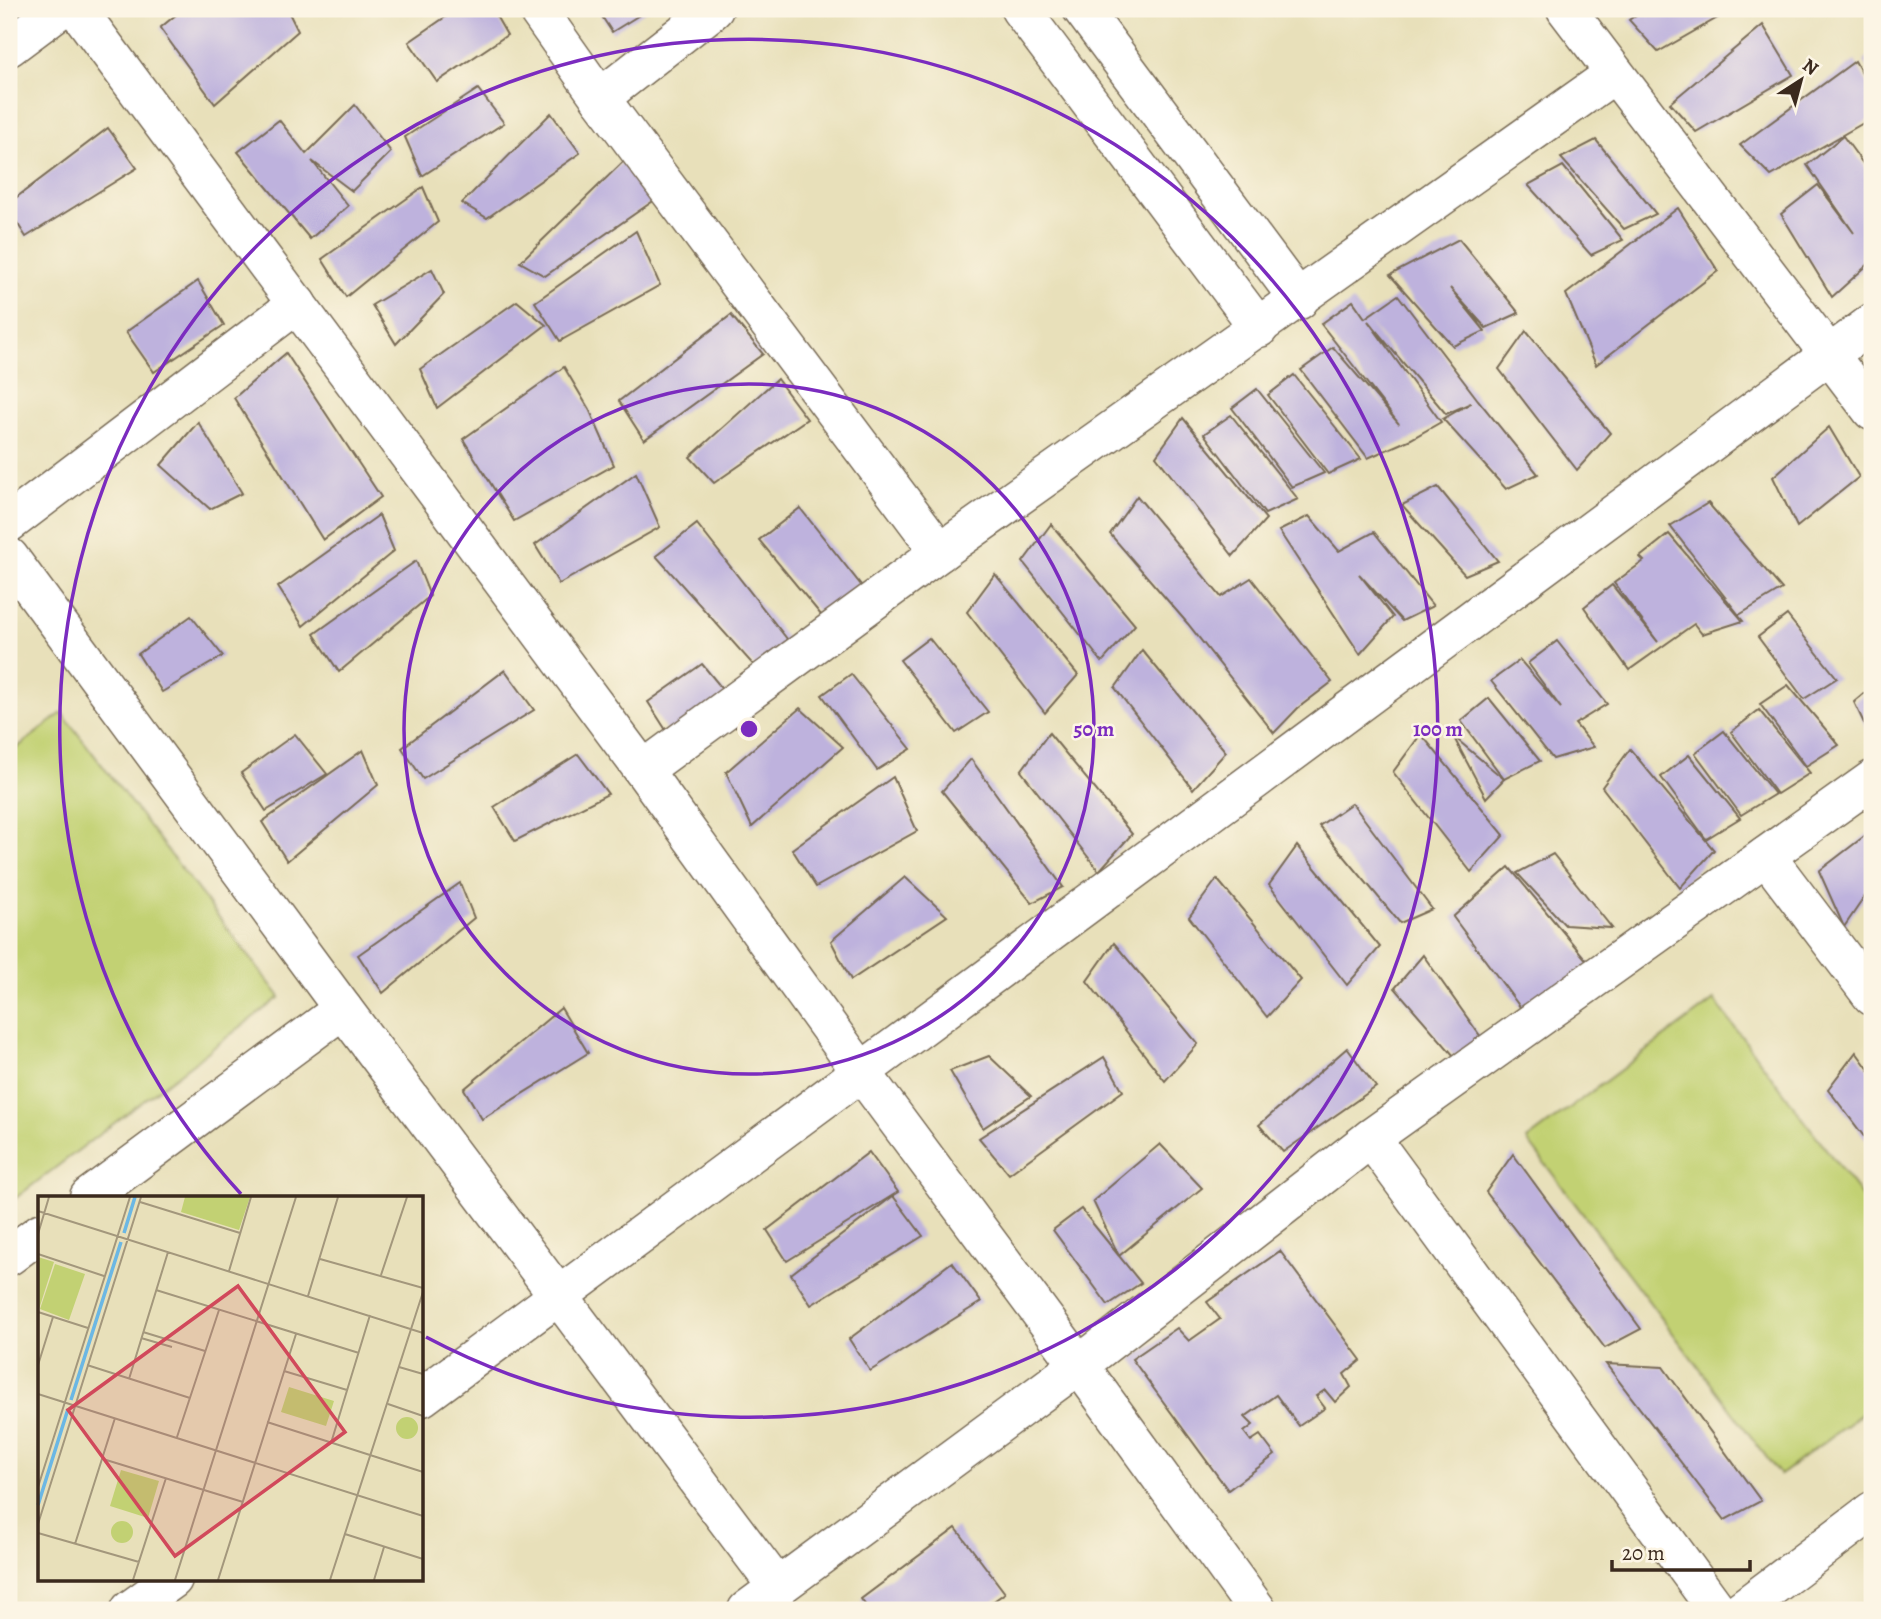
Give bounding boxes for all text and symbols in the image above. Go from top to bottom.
north arrow [1766,46,1836,116]
text: N [1797,52,1824,82]
text: 50 m [1074,715,1115,743]
text: 100 m [1413,715,1463,743]
centre of rings [737,717,761,741]
inset map [38,1196,424,1580]
scale bar [1612,1528,1750,1572]
text: 20 m [1622,1539,1665,1567]

